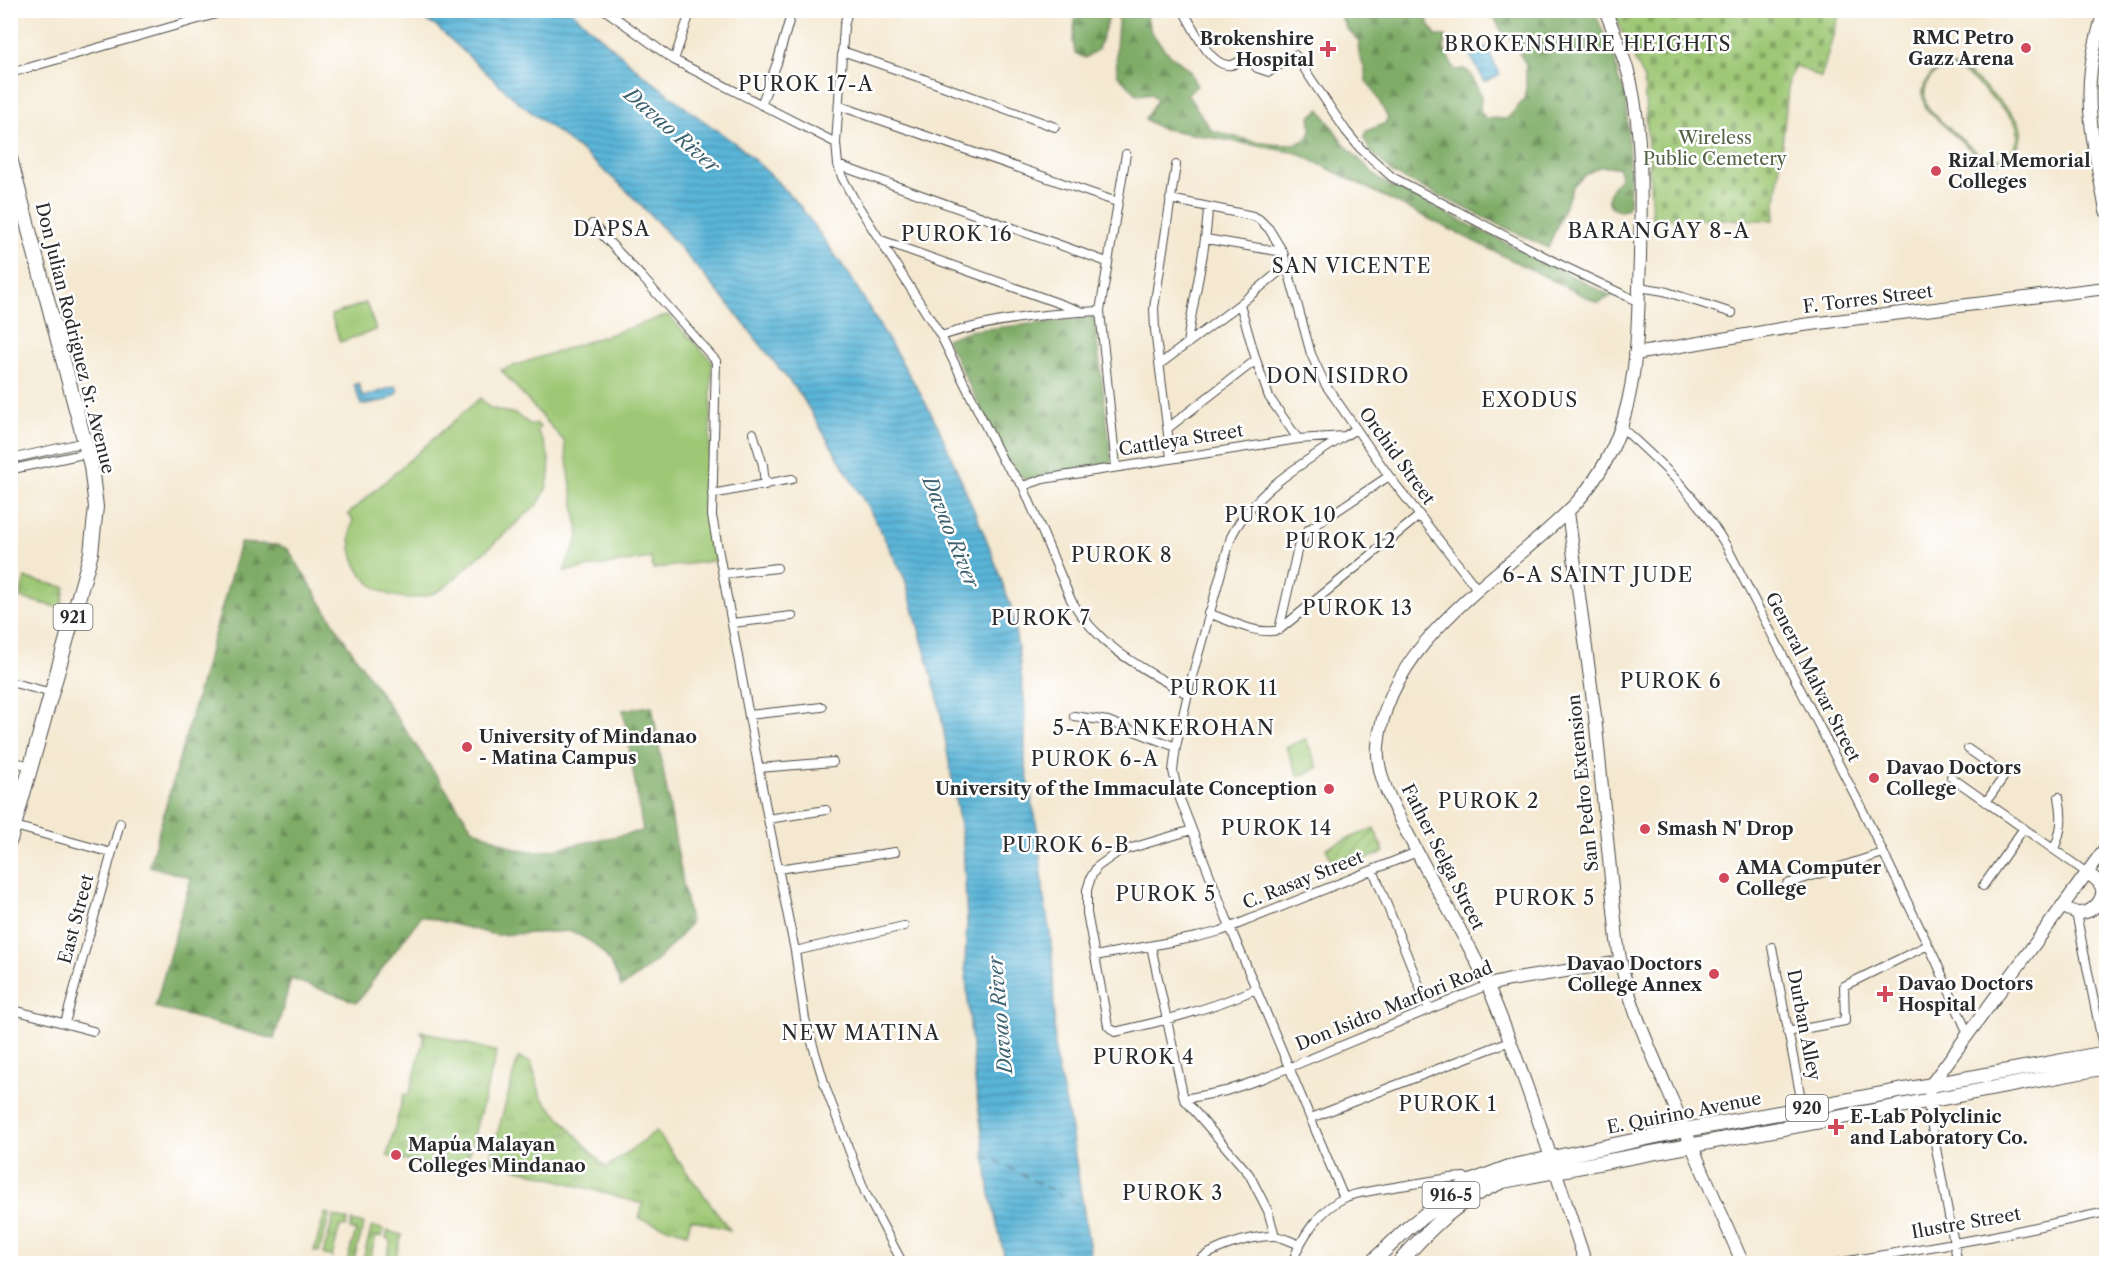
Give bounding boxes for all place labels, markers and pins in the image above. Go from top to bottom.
place label: RMC Petro Gazz Arena [1908,27,2015,70]
place label: Brokenshire Hospital [1200,28,1314,71]
marker: Brokenshire Hospital [1319,40,1337,58]
marker: RMC Petro Gazz Arena [2019,41,2033,55]
place label: Rizal Memorial Colleges [1948,150,2091,193]
marker: Rizal Memorial Colleges [1929,164,1943,178]
place label: University of Mindanao - Matina Campus [479,726,697,769]
marker: University of Mindanao - Matina Campus [460,740,474,754]
place label: Davao Doctors College [1886,757,2021,800]
marker: Davao Doctors College [1867,771,1881,785]
place label: University of the Immaculate Conception [935,778,1318,800]
marker: University of the Immaculate Conception [1322,782,1336,796]
place label: Smash N' Drop [1657,818,1794,840]
marker: Smash N' Drop [1638,822,1652,836]
place label: AMA Computer College [1735,857,1882,900]
marker: AMA Computer College [1717,871,1731,885]
place label: Davao Doctors College Annex [1567,953,1702,996]
marker: Davao Doctors College Annex [1707,967,1721,981]
place label: Davao Doctors Hospital [1898,973,2033,1016]
marker: Davao Doctors Hospital [1876,985,1894,1003]
place label: E-Lab Polyclinic and Laboratory Co. [1850,1106,2028,1149]
marker: E-Lab Polyclinic and Laboratory Co. [1827,1118,1845,1136]
place label: Mapúa Malayan Colleges Mindanao [408,1134,586,1177]
marker: Mapúa Malayan Colleges Mindanao [389,1148,403,1162]

